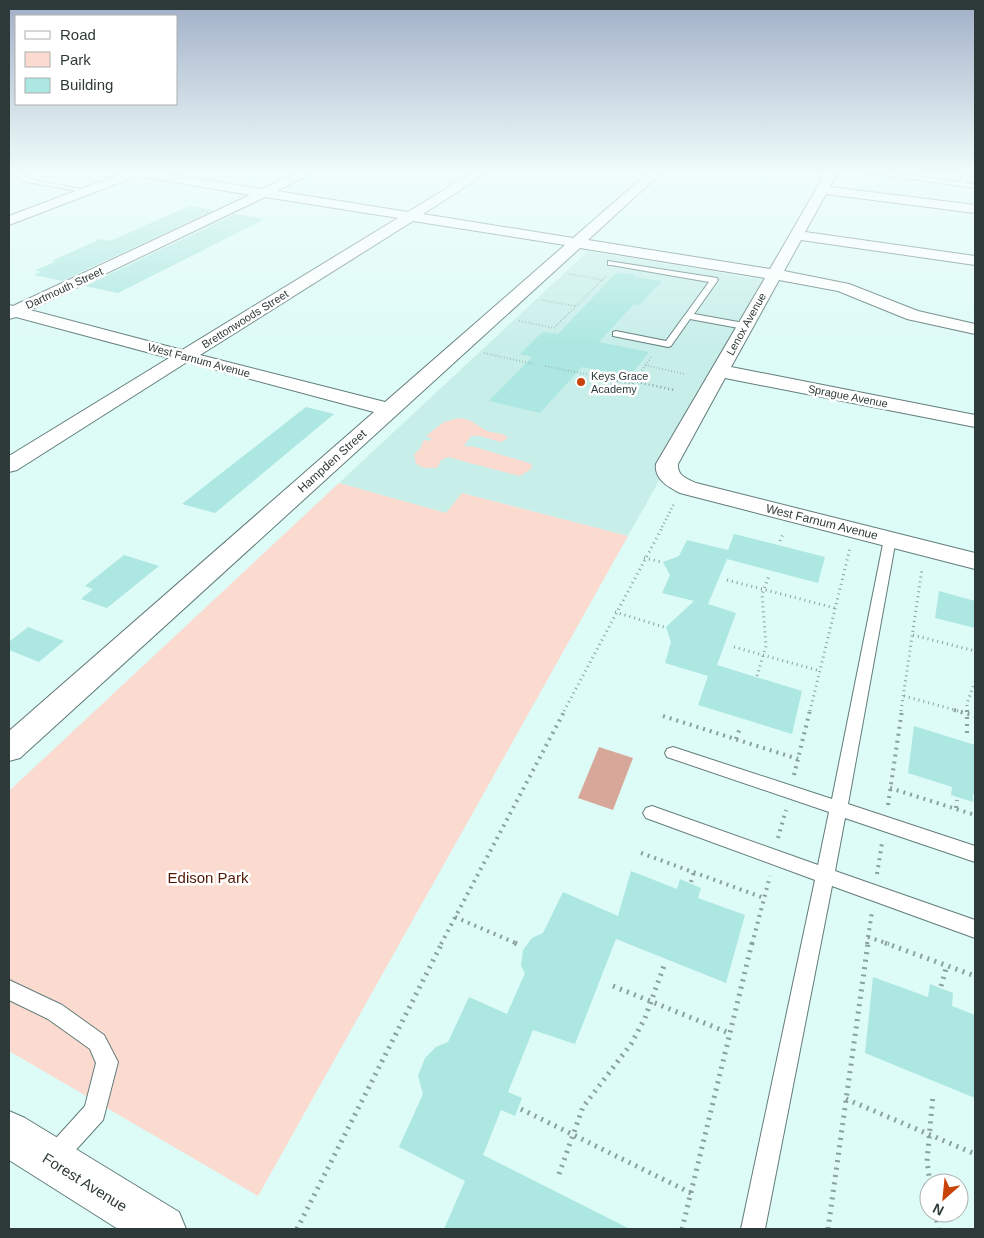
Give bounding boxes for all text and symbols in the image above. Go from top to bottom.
legend [15,15,178,105]
text: Road [60,26,96,43]
text: Park [60,51,91,68]
text: Building [60,76,113,93]
street label: Dartmouth Street [24,265,104,311]
street label: Brettonwoods Street [200,288,290,350]
street label: Lenox Avenue [724,291,768,357]
street label: West Farnum Avenue [147,341,251,379]
place label: Keys Grace Academy [591,370,648,395]
marker: Keys Grace Academy [575,376,587,388]
street label: Sprague Avenue [807,382,889,410]
street label: Hampden Street [295,426,370,495]
street label: West Farnum Avenue [765,501,880,543]
park label: Edison Park [168,869,249,886]
street label: Forest Avenue [40,1149,130,1215]
north arrow [919,1173,969,1223]
text: N [930,1200,946,1219]

